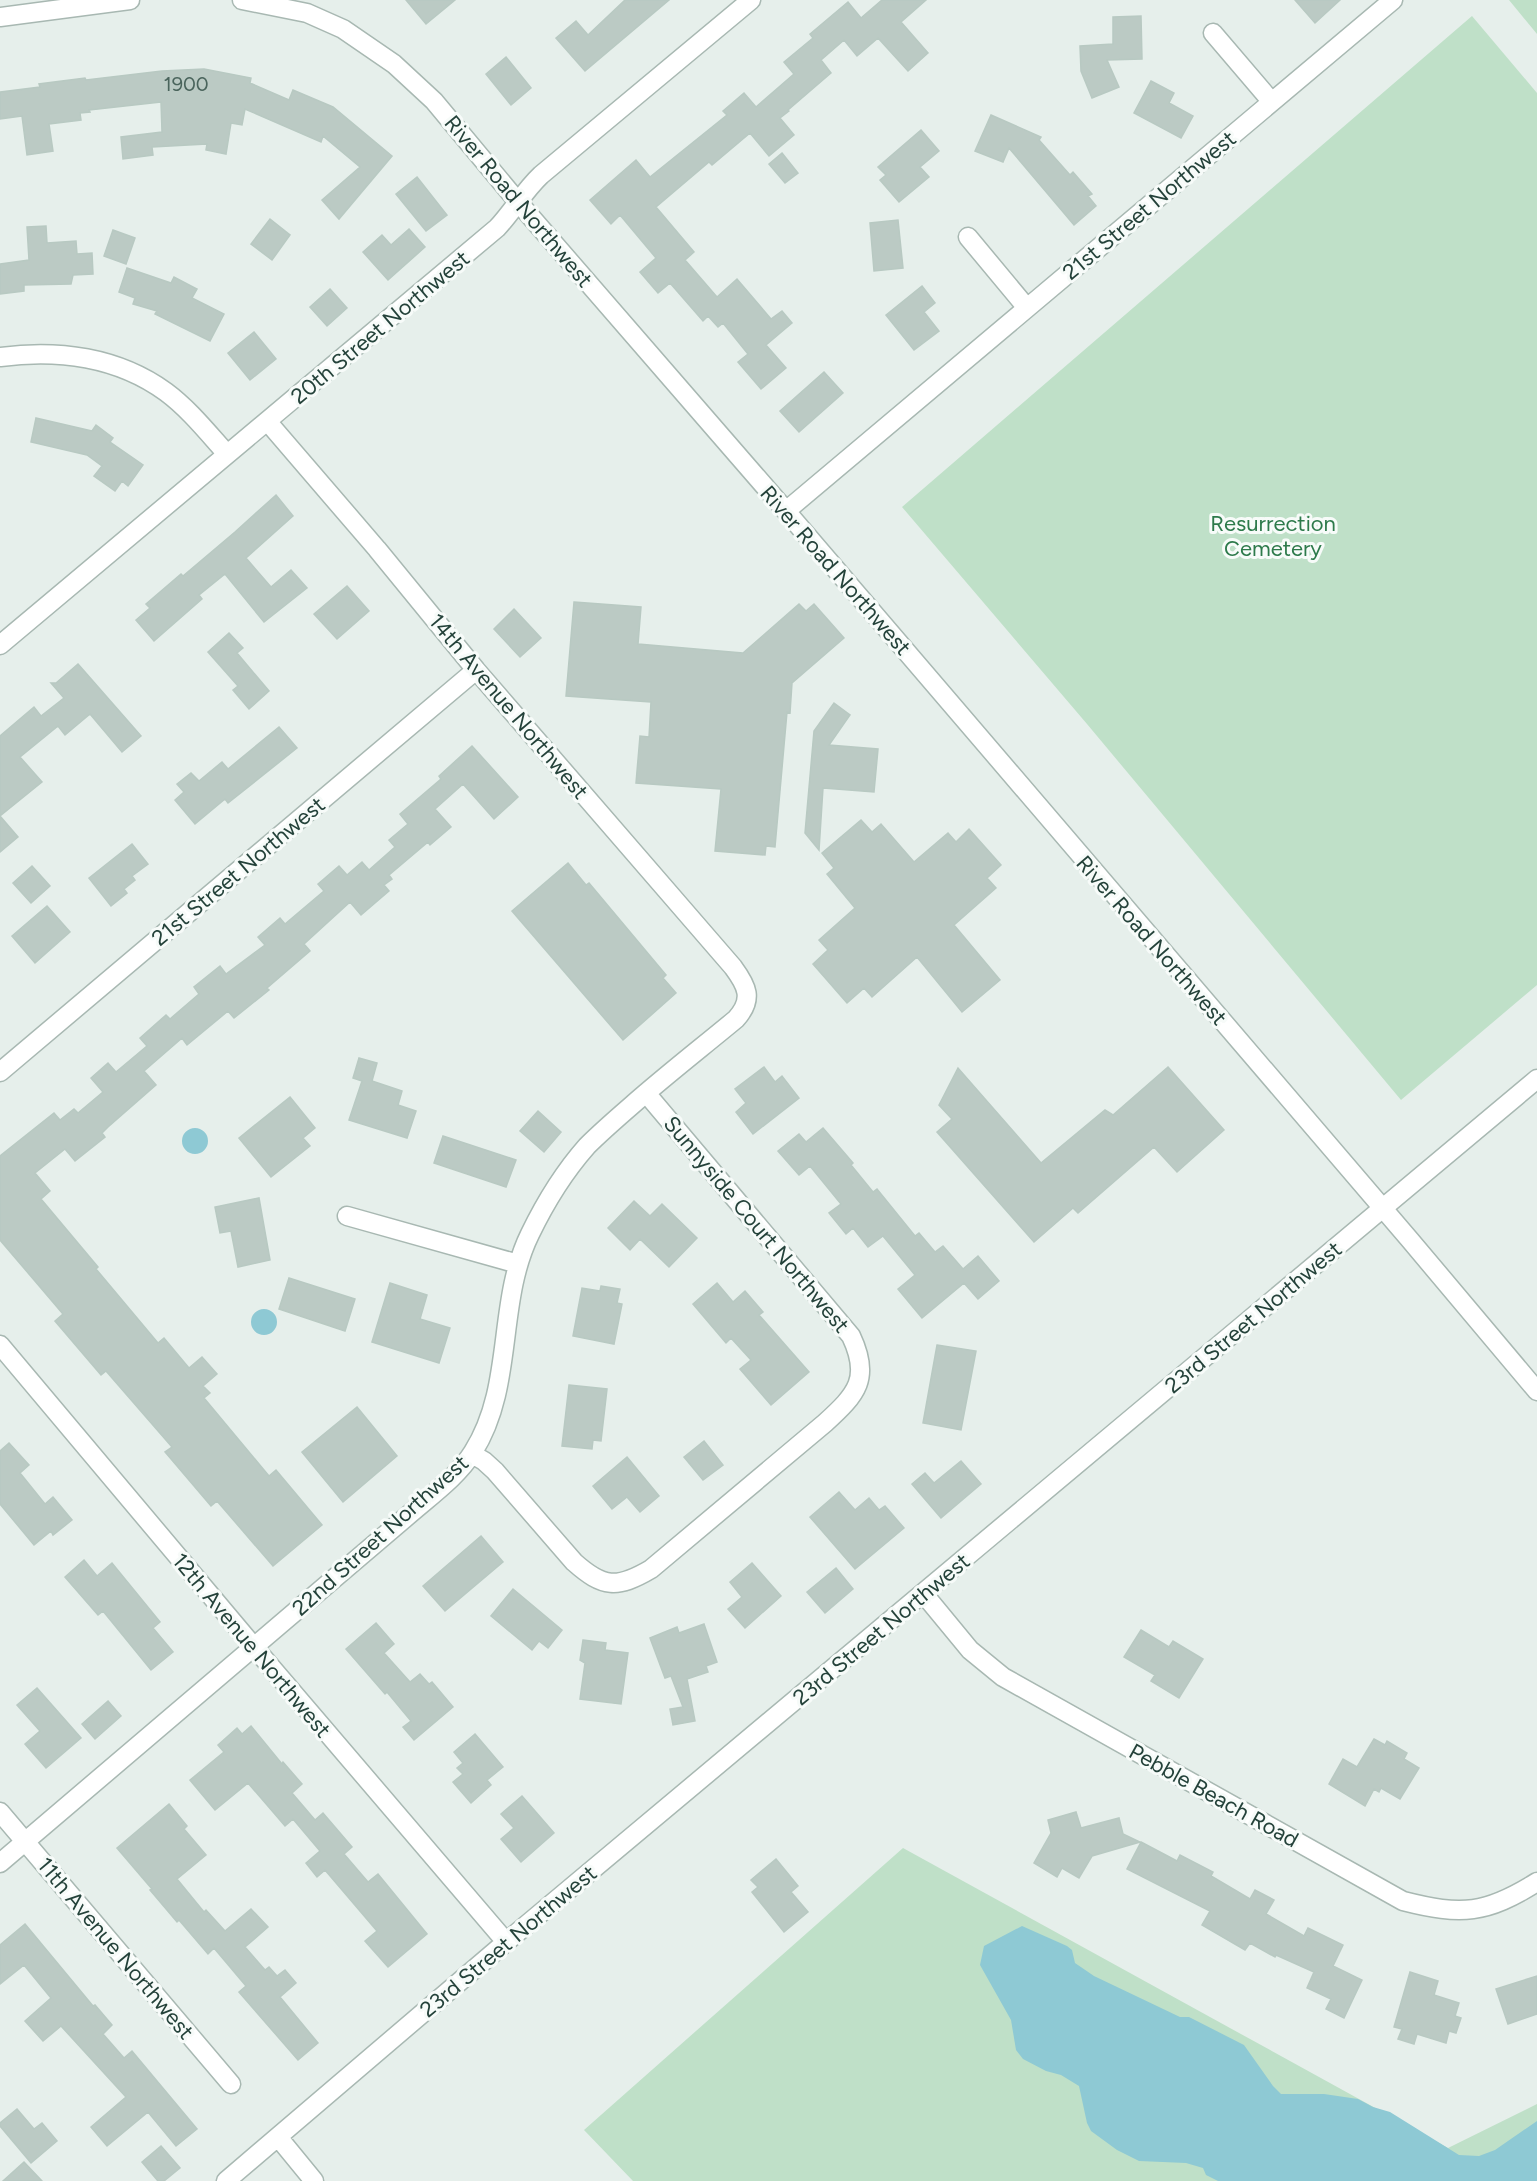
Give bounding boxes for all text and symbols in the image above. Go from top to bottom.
house number: 1900 [163,72,209,96]
street label: River Road Northwest [439,110,598,293]
street label: 21st Street Northwest [1057,125,1241,286]
street label: 20th Street Northwest [286,245,475,410]
street label: River Road Northwest [754,480,917,661]
park label: Resurrection Cemetery [1210,510,1336,562]
street label: 14th Avenue Northwest [423,608,594,805]
street label: 21st Street Northwest [146,791,330,952]
street label: River Road Northwest [1070,850,1233,1031]
street label: Sunnyside Court Northwest [658,1110,855,1338]
street label: 23rd Street Northwest [1159,1236,1347,1399]
street label: 22nd Street Northwest [287,1449,474,1622]
street label: 12th Avenue Northwest [167,1548,337,1743]
street label: 23rd Street Northwest [787,1548,975,1711]
street label: Pebble Beach Road [1124,1738,1303,1853]
street label: 11th Avenue Northwest [32,1852,200,2045]
street label: 23rd Street Northwest [414,1860,602,2023]

